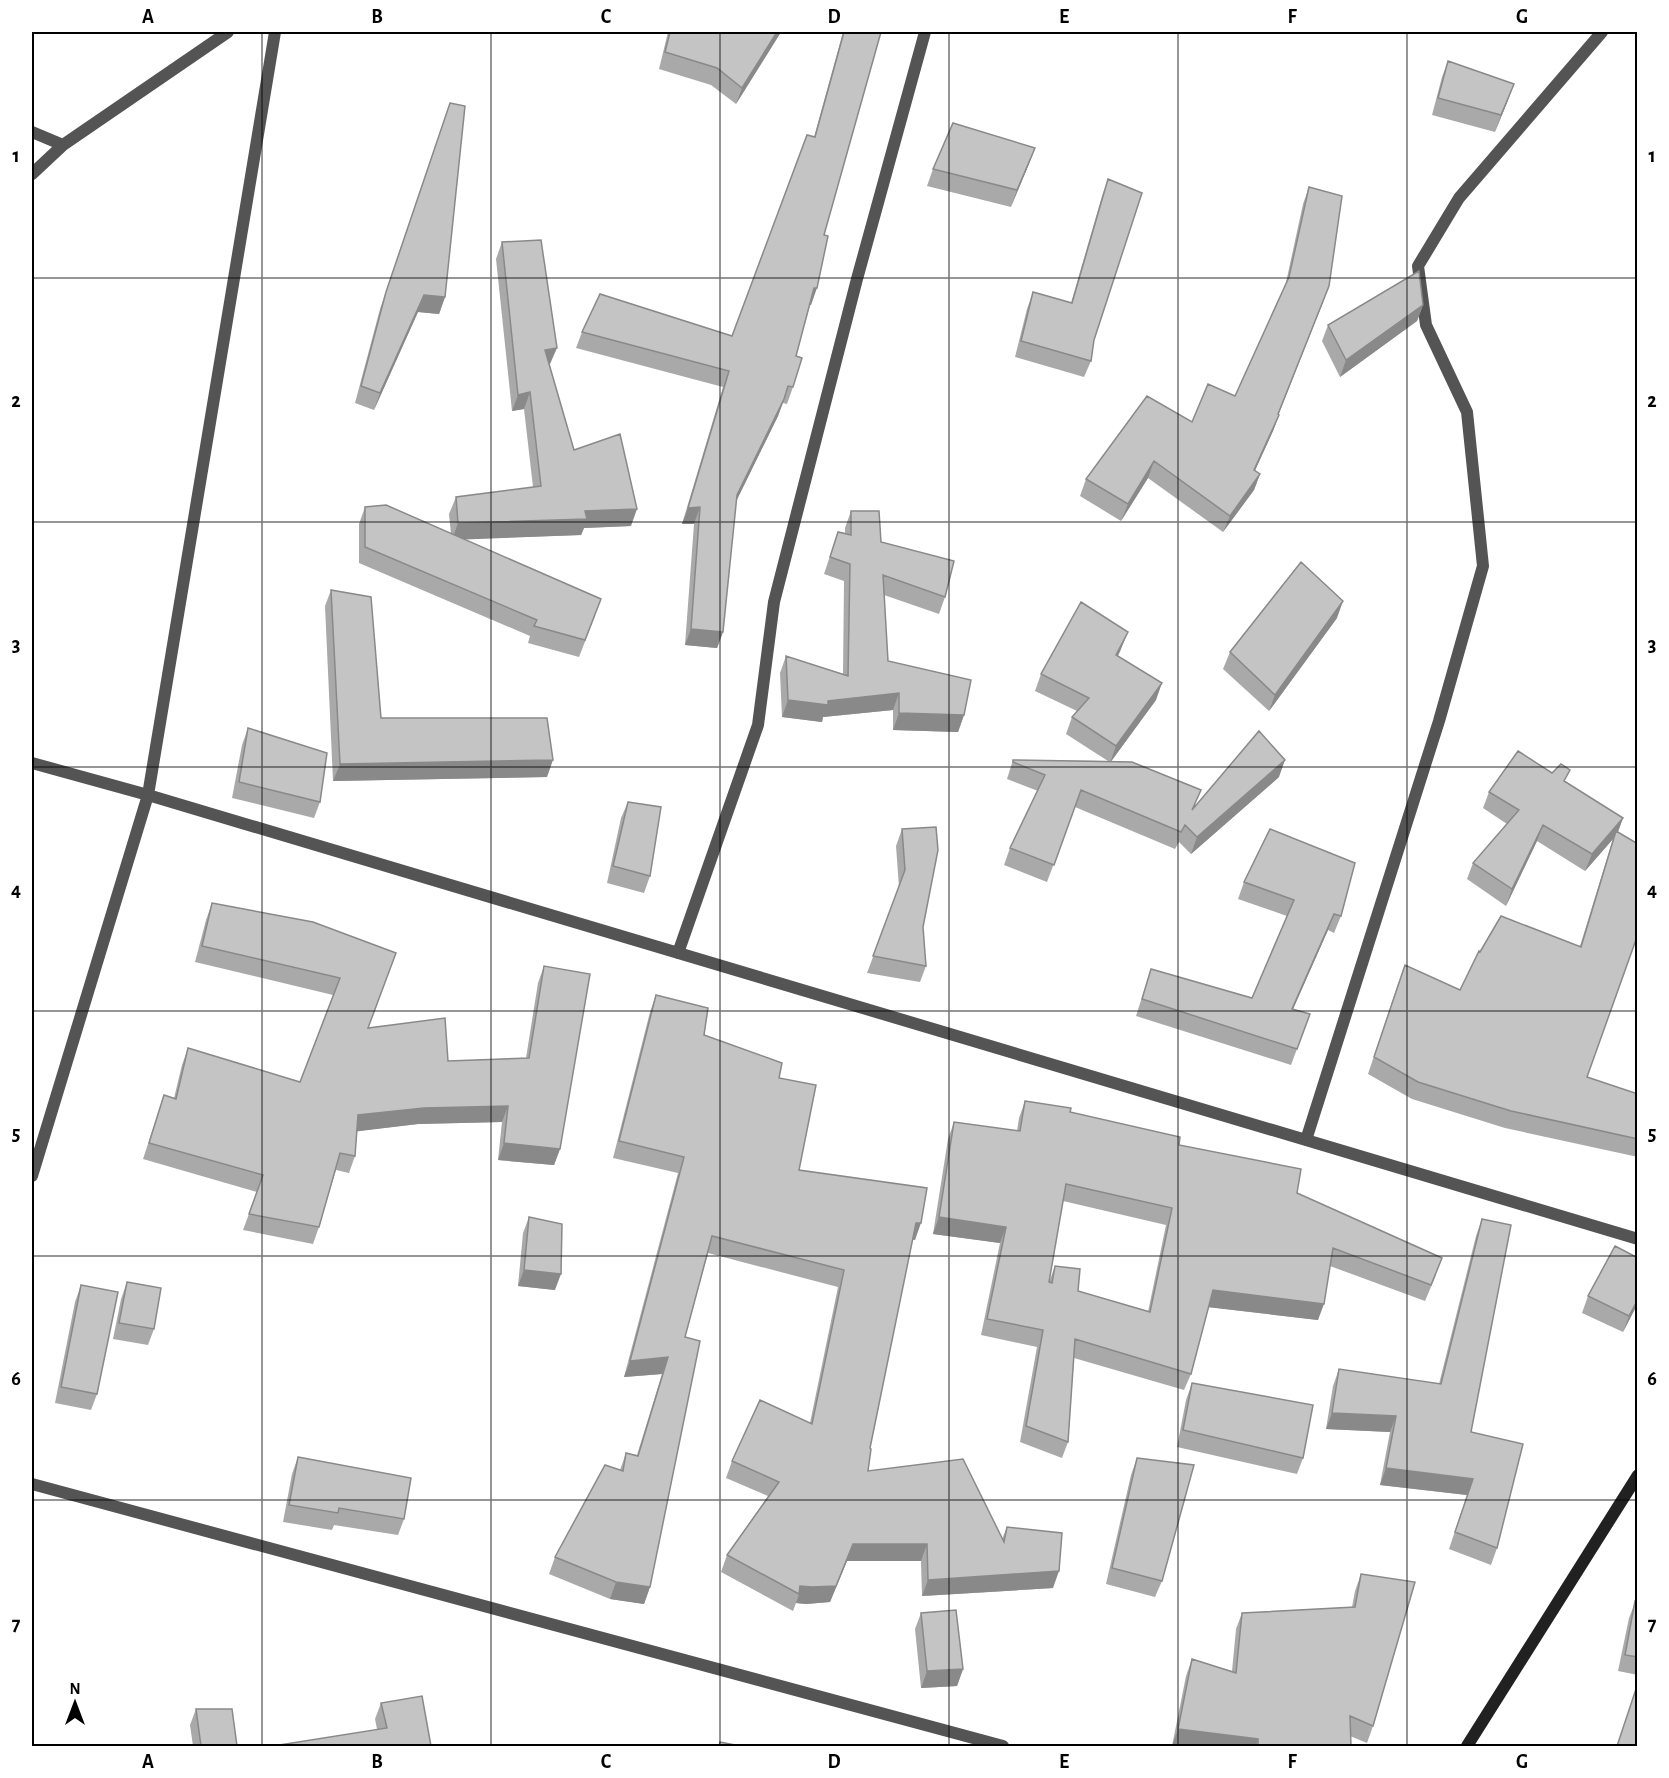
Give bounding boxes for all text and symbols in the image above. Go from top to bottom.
text: A [142,7,154,27]
text: B [371,7,383,27]
text: C [601,7,612,27]
text: D [827,7,841,27]
text: E [1059,7,1069,27]
text: F [1287,7,1297,27]
text: G [1516,7,1528,27]
text: 1 [12,146,20,166]
text: 1 [1648,146,1656,166]
text: 2 [11,391,21,411]
text: 2 [1647,391,1657,411]
text: 3 [12,635,20,655]
text: 3 [1648,635,1656,655]
text: 4 [11,880,21,900]
text: 4 [1647,880,1657,900]
text: 5 [12,1124,20,1144]
text: 5 [1648,1124,1656,1144]
text: 6 [11,1369,21,1389]
text: 6 [1647,1369,1657,1389]
text: 7 [12,1614,21,1634]
text: 7 [1648,1614,1657,1634]
north arrow [45,1673,105,1733]
text: N [69,1681,81,1697]
text: A [142,1752,154,1772]
text: B [371,1752,383,1772]
text: C [601,1752,612,1772]
text: D [827,1752,841,1772]
text: E [1059,1752,1069,1772]
text: F [1287,1752,1297,1772]
text: G [1516,1752,1528,1772]

